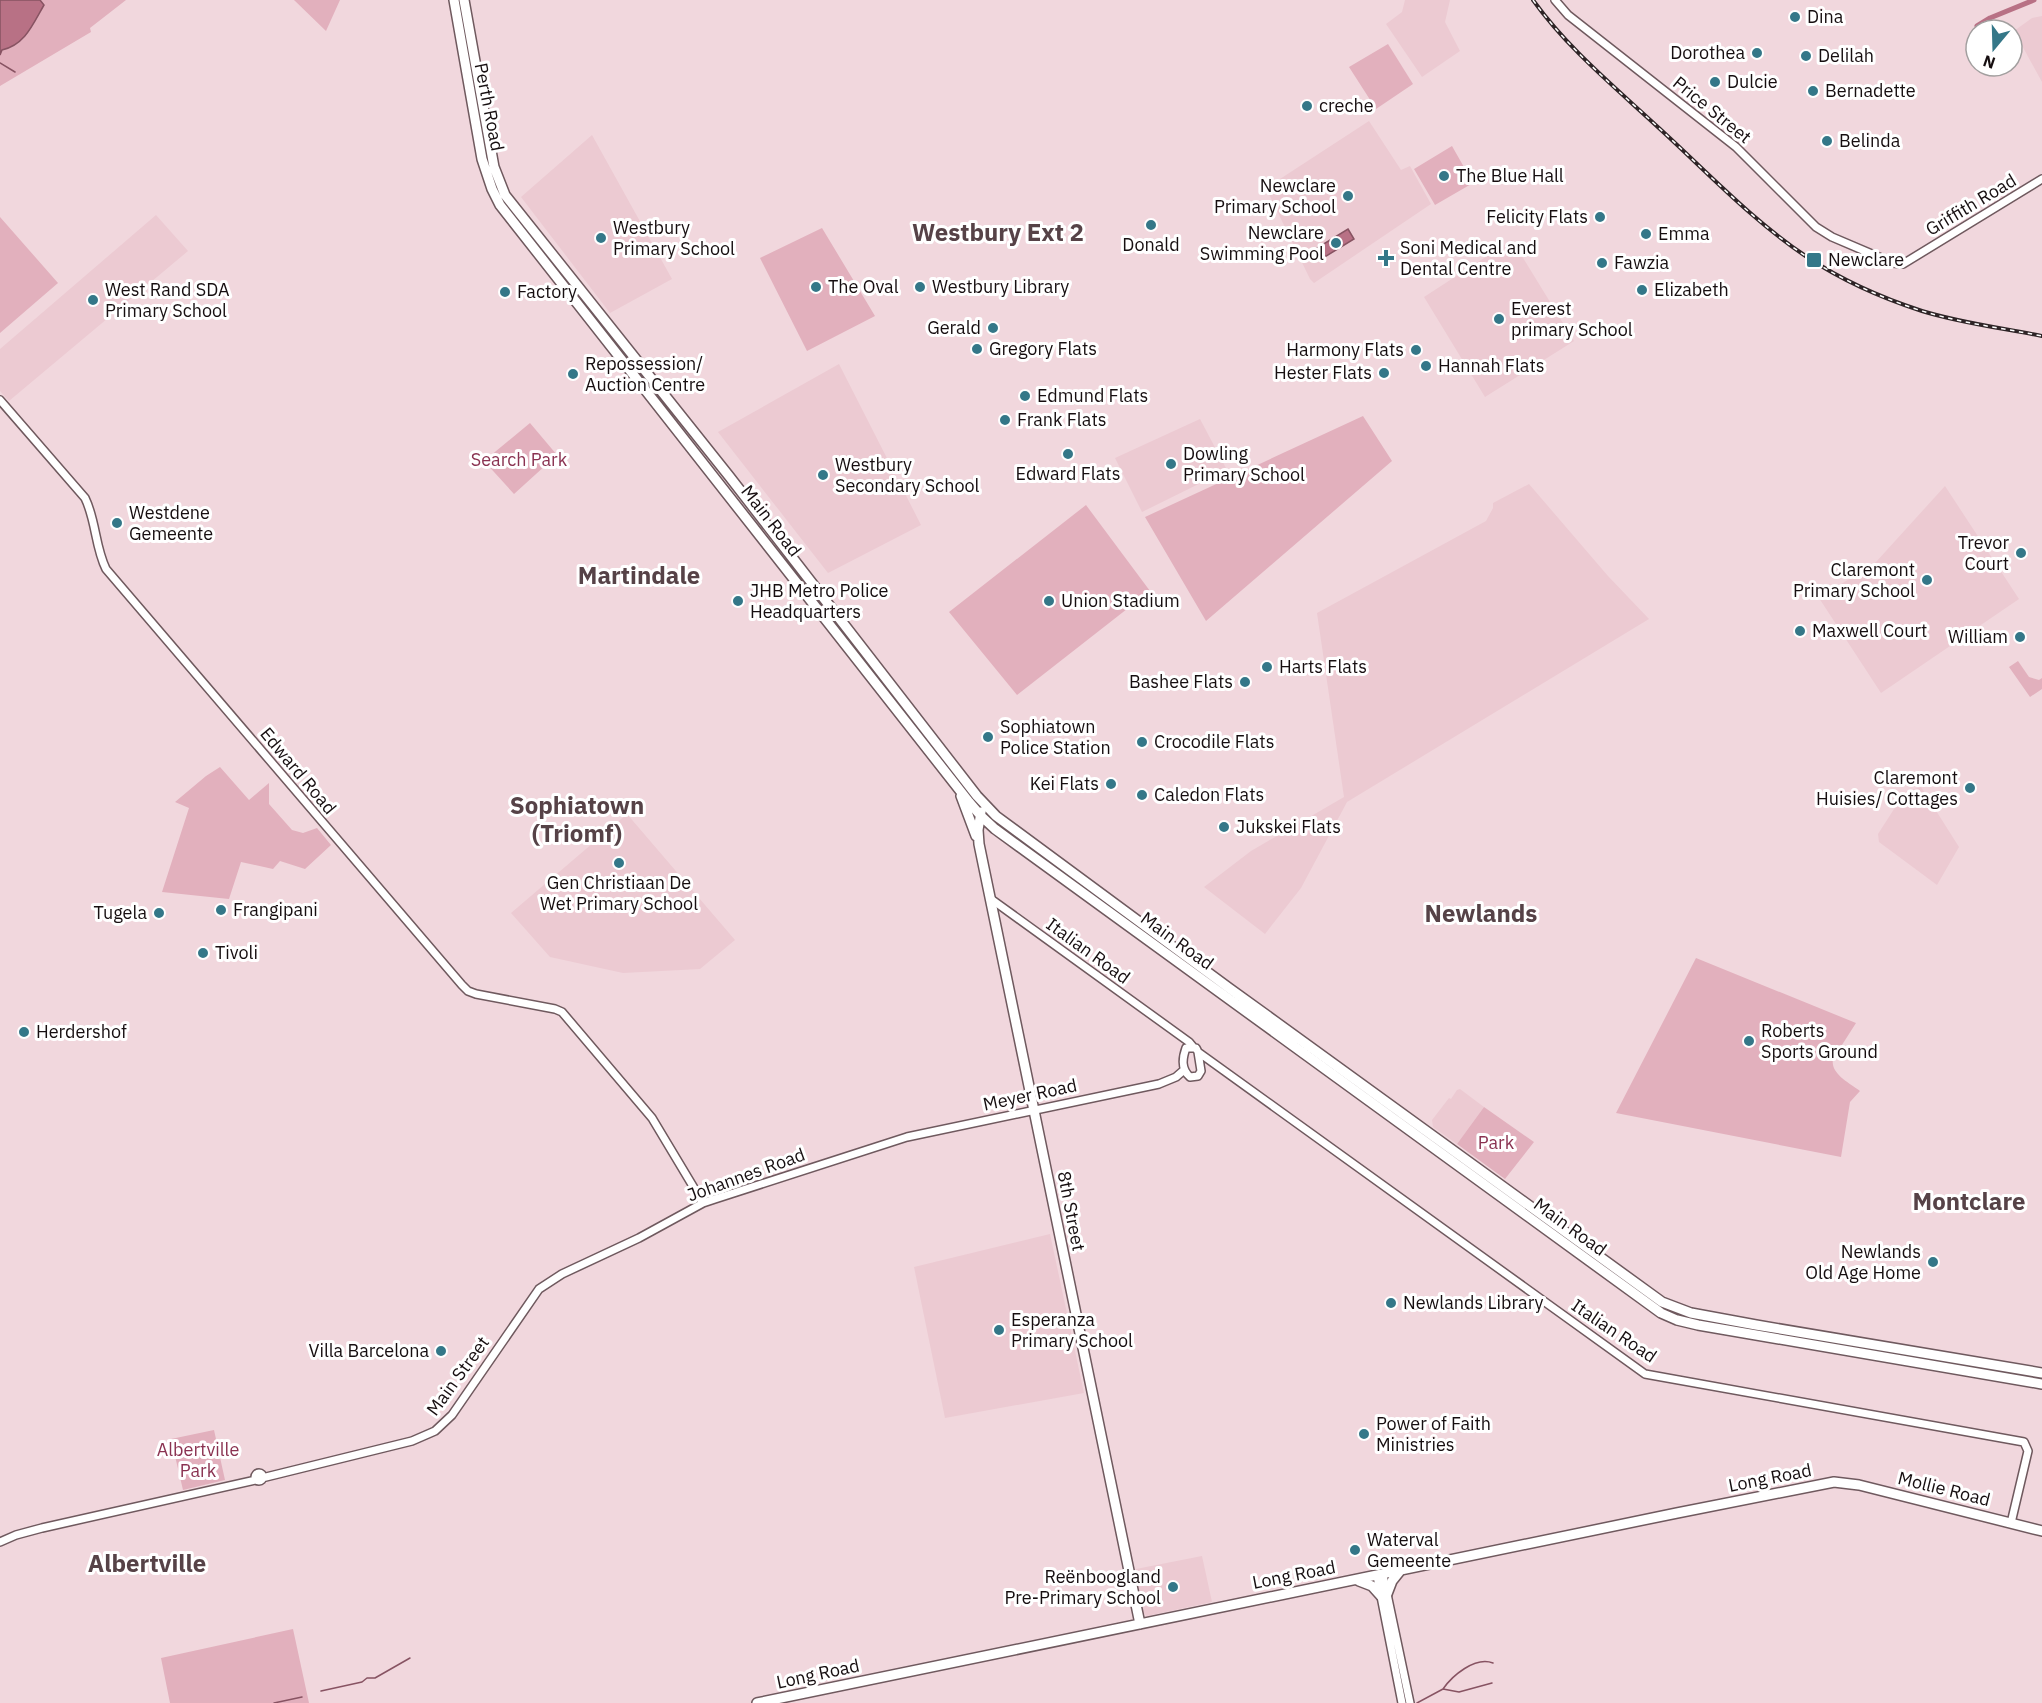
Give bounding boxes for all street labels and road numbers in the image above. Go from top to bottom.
street label: Perth Road [470,61,509,153]
street label: Price Street [1668,71,1756,148]
street label: Griffith Road [1921,168,2020,241]
street label: Main Road [736,480,806,561]
street label: Edward Road [255,722,341,819]
street label: Main Road [1136,906,1218,975]
street label: Italian Road [1042,912,1135,989]
street label: Meyer Road [981,1073,1079,1116]
street label: Johannes Road [684,1143,808,1207]
street label: 8th Street [1052,1169,1091,1253]
street label: Main Road [1529,1192,1611,1261]
street label: Italian Road [1567,1294,1661,1368]
street label: Main Street [421,1331,494,1420]
street label: Long Road [1726,1458,1813,1497]
street label: Mollie Road [1896,1466,1993,1511]
street label: Long Road [1250,1555,1337,1594]
street label: Long Road [774,1654,862,1694]

